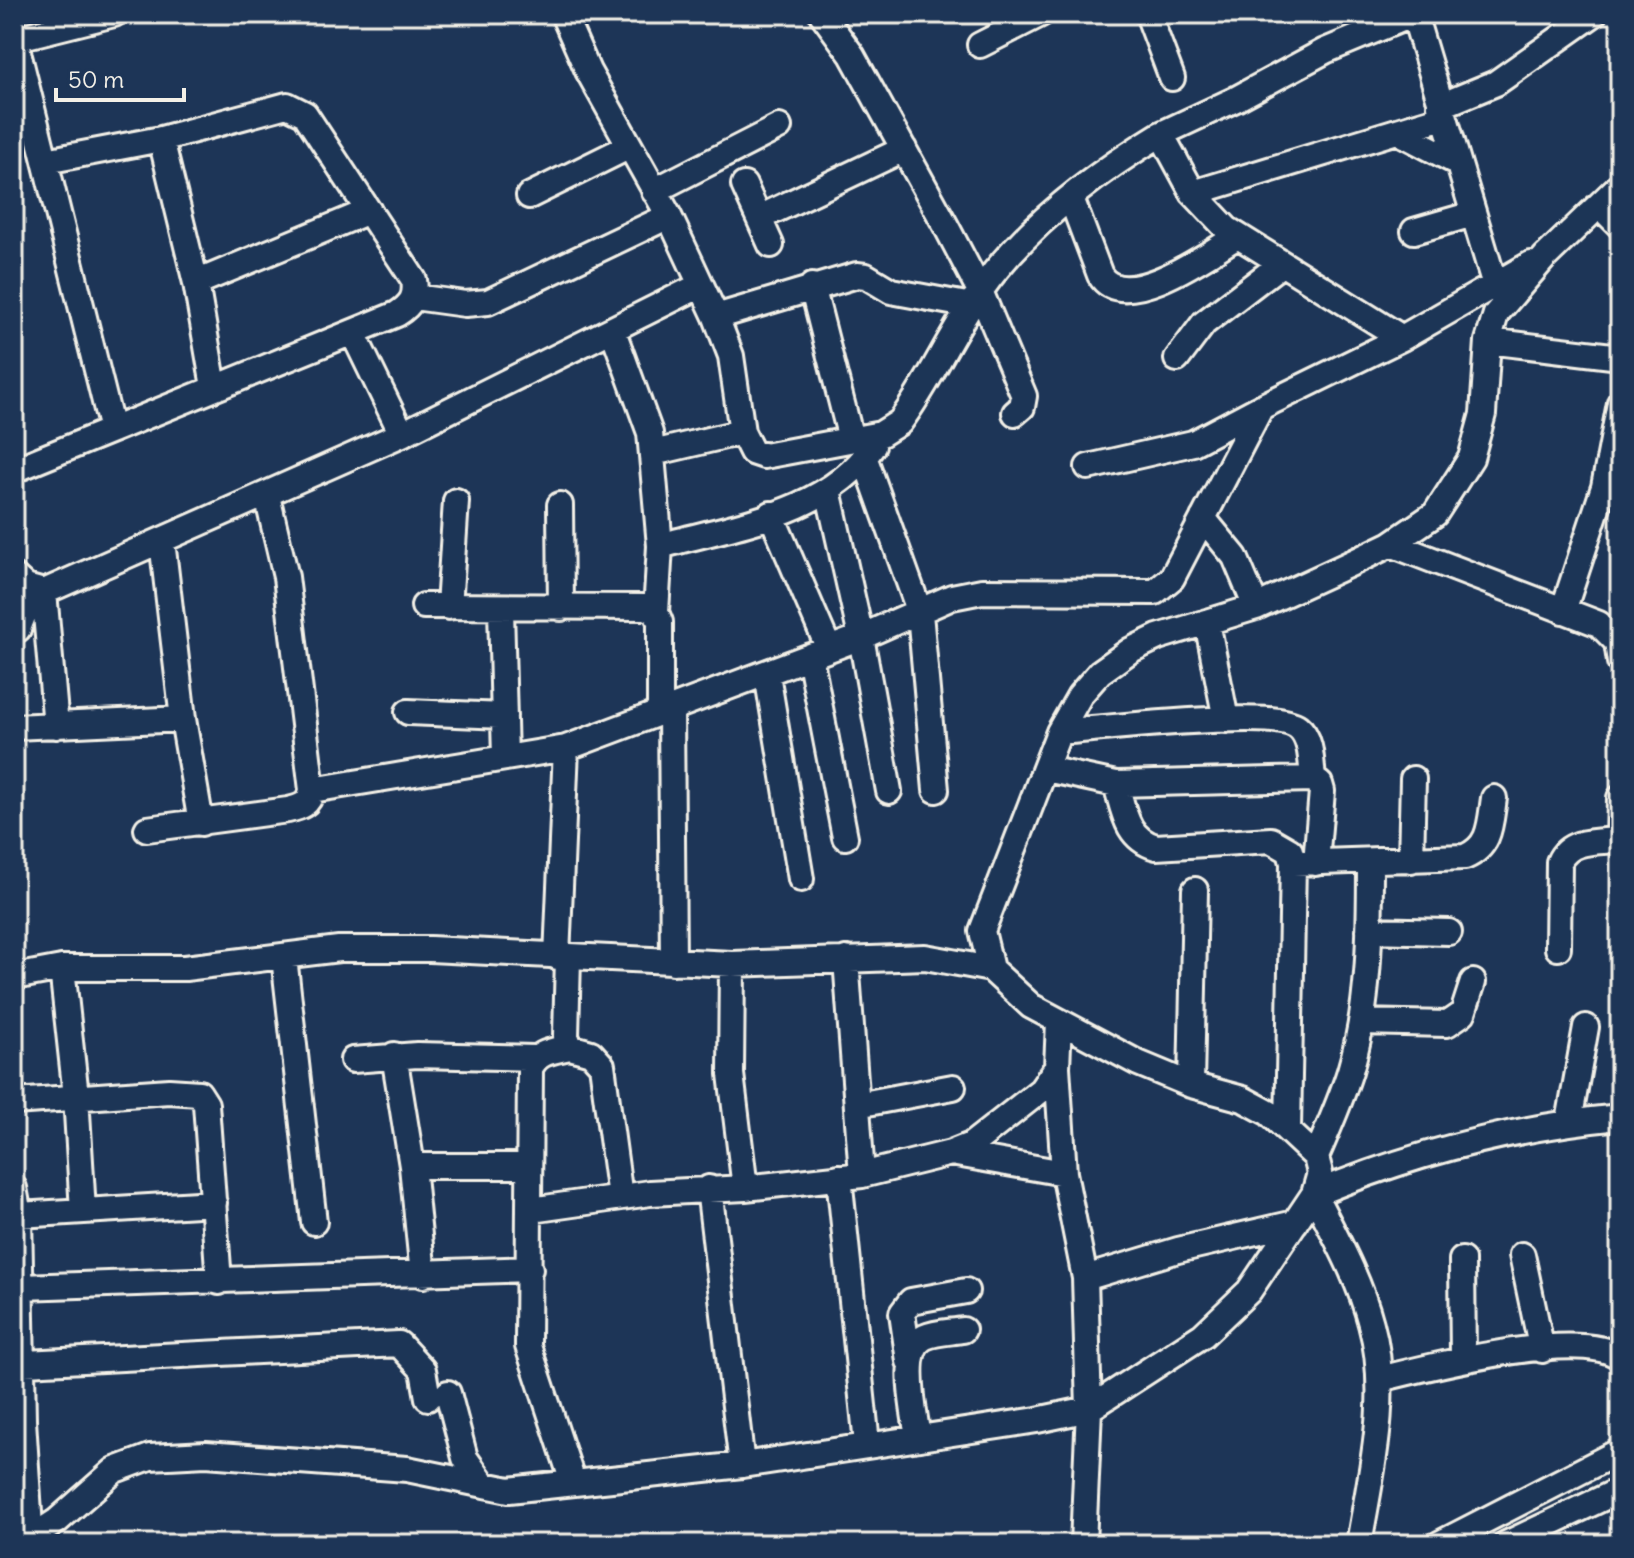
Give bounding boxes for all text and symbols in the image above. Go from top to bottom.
scale bar [56,52,184,102]
text: 50 m [68,64,124,94]

